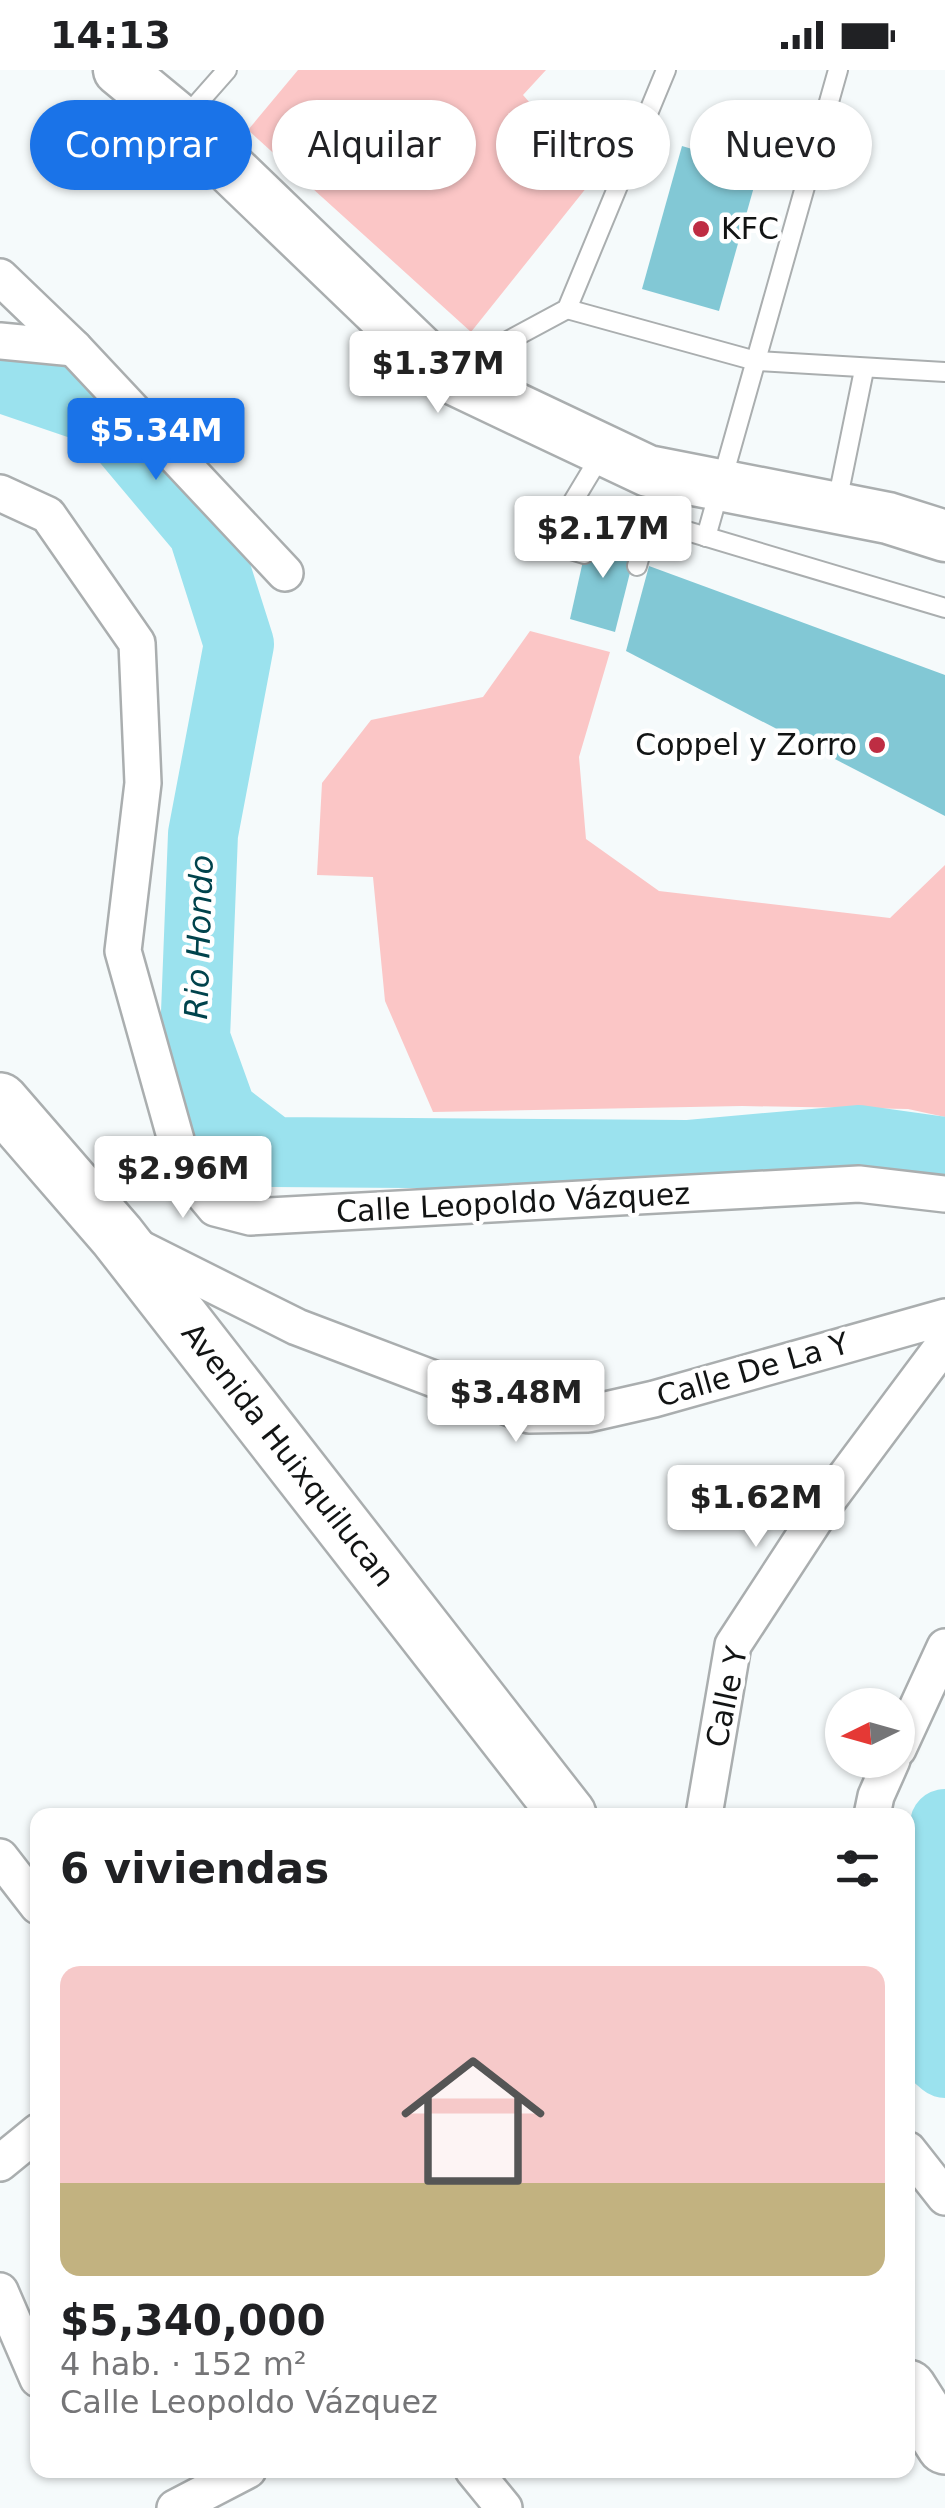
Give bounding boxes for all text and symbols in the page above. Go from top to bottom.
text: 14:13 [50,13,171,57]
chip: Comprar [30,100,252,190]
chip: Alquilar [272,100,476,190]
chip: Filtros [496,100,670,190]
chip: Nuevo [690,100,872,190]
place label: KFC [721,211,779,246]
marker: KFC [690,218,712,240]
pin: $1.37M [357,331,519,416]
text: $1.37M [371,344,505,382]
pin: $5.34M [75,398,237,483]
text: $5.34M [89,411,223,449]
pin: $2.17M [522,496,684,581]
text: $2.17M [536,509,670,547]
place label: Coppel y Zorro [635,727,857,762]
marker: Coppel y Zorro [866,734,888,756]
water label: Rio Hondo [177,854,221,1020]
pin: $2.96M [102,1136,264,1221]
text: $2.96M [116,1149,250,1187]
street label: Calle Leopoldo Vázquez [335,1176,691,1229]
street label: Avenida Huixquilucan [175,1316,402,1593]
street label: Calle De La Y [653,1325,854,1414]
pin: $3.48M [435,1360,597,1445]
text: $3.48M [449,1373,583,1411]
pin: $1.62M [675,1465,837,1550]
text: $1.62M [689,1478,823,1516]
street label: Calle Y [699,1643,754,1751]
north arrow [825,1688,915,1778]
map controls [825,1688,915,1778]
icon: filters [830,1841,885,1896]
text: 6 viviendas [60,1844,329,1893]
icon: home [383,2031,563,2211]
text: $5,340,000 [60,2296,326,2345]
text: 4 hab. · 152 m² [60,2345,307,2383]
text: Calle Leopoldo Vázquez [60,2383,438,2421]

